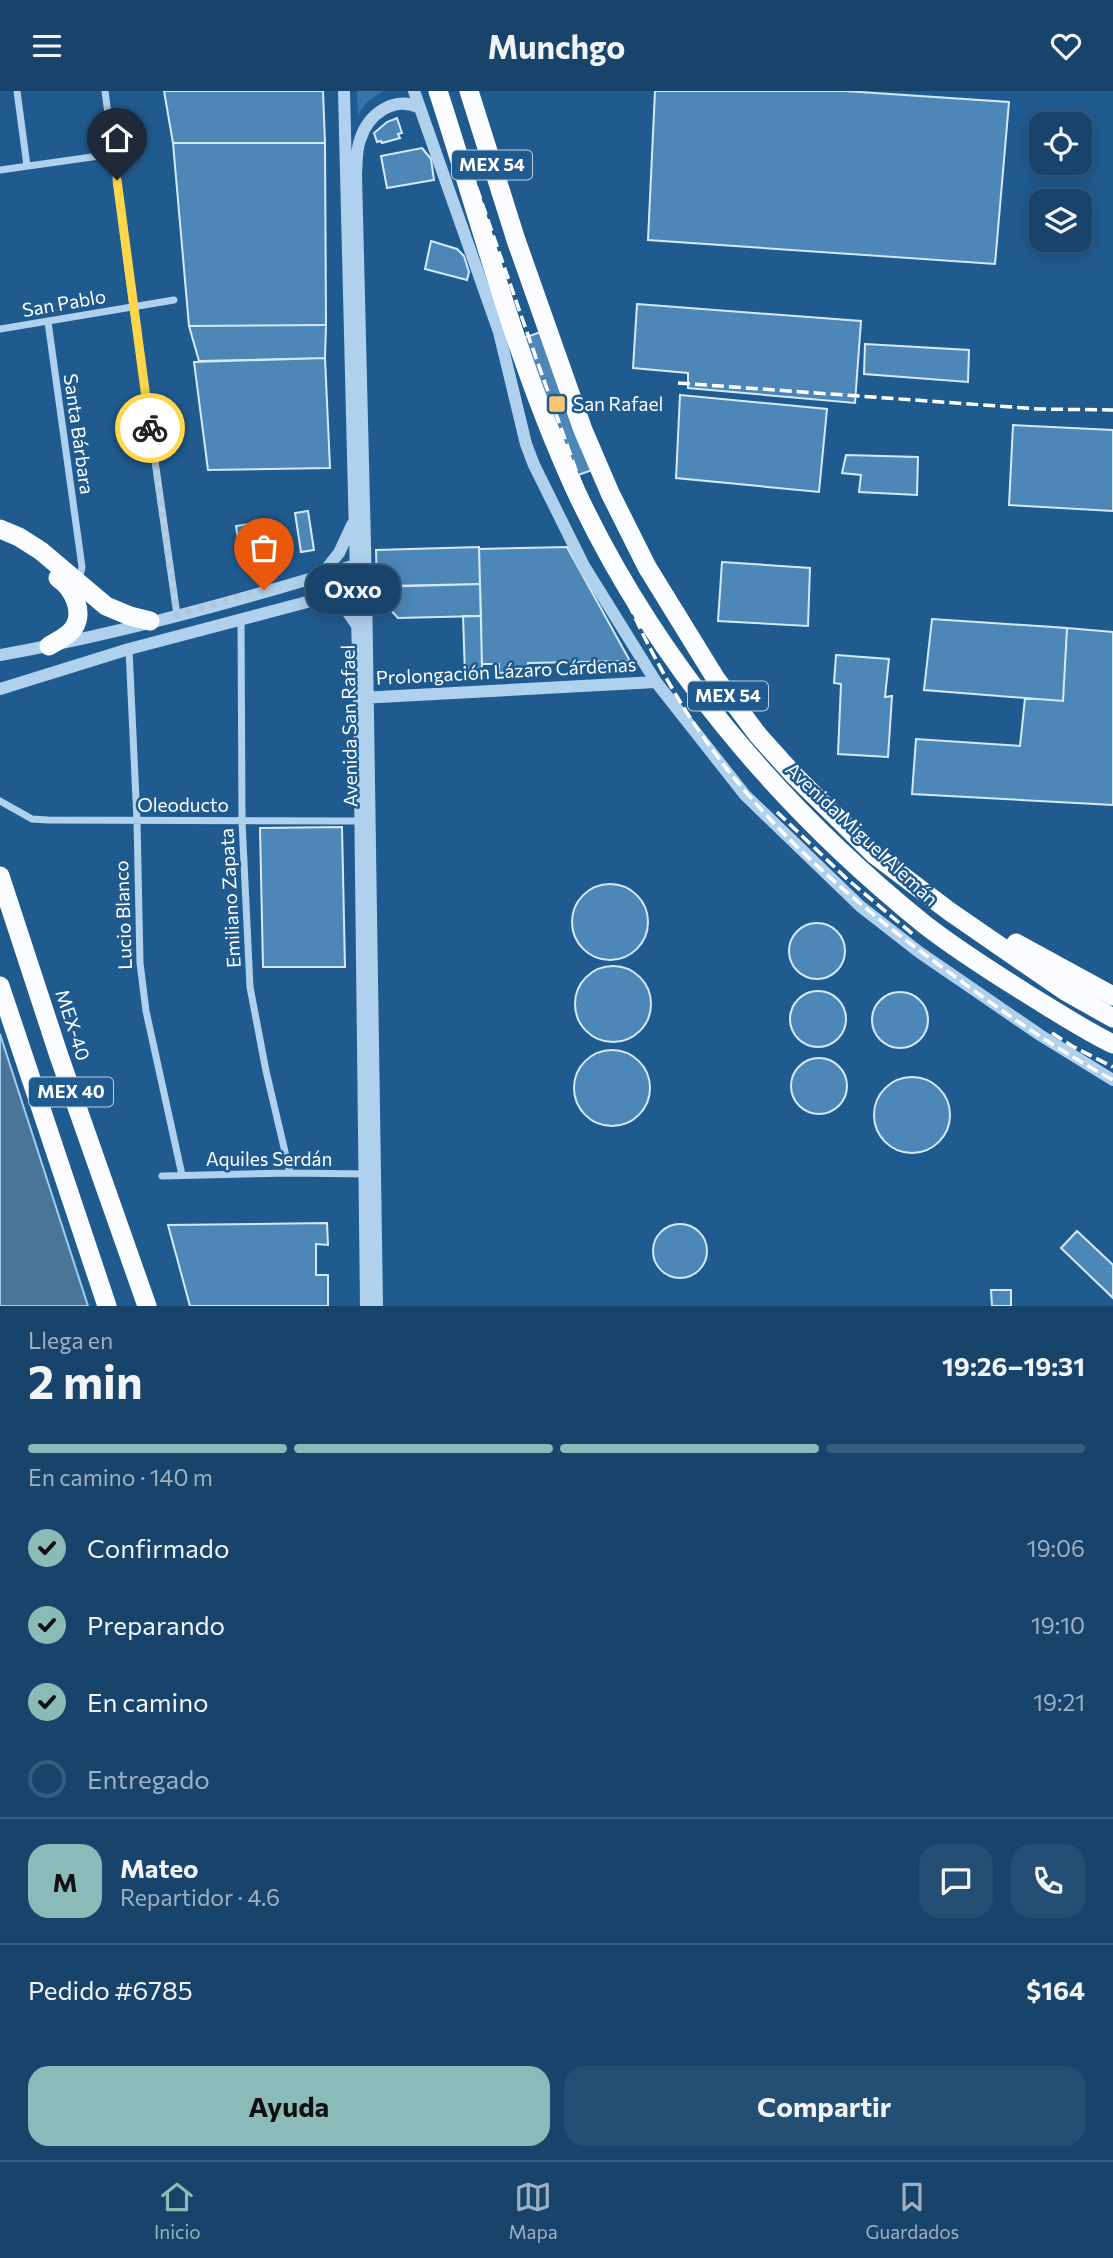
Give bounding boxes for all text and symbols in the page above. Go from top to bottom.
text: Munchgo [488,26,625,66]
icon: menu [28,27,66,65]
icon: heart [1047,27,1085,65]
pin [87,108,147,180]
map controls [1029,112,1092,252]
button: locate [1029,112,1092,175]
icon: home [98,119,136,157]
road number: MEX 54 [452,151,532,179]
button: layers [1029,189,1092,252]
street label: San Pablo [20,284,108,321]
street label: Santa Bárbara [60,372,99,496]
place label: San Rafael [573,392,663,415]
courier [115,393,185,463]
marker: San Rafael [547,394,567,414]
icon: bike [131,409,169,447]
pin [234,518,294,590]
icon: bag [245,529,283,567]
callout: Oxxo [306,566,400,615]
text: Oxxo [324,575,382,603]
street label: Avenida San Rafael [336,645,361,807]
street label: Prolongación Lázaro Cárdenas [375,652,637,689]
road number: MEX 54 [688,681,768,711]
street label: Avenida Miguel Alemán [781,757,943,910]
street label: Oleoducto [137,793,229,816]
street label: Emiliano Zapata [214,828,245,968]
street label: Lucio Blanco [109,860,136,970]
street label: MEX-40 [51,986,96,1063]
road number: MEX 40 [29,1077,113,1107]
street label: Aquiles Serdán [206,1147,332,1170]
text: Llega en [28,1326,113,1354]
text: 19:26–19:31 [942,1350,1085,1381]
text: 2 min [28,1352,143,1408]
text: En camino · 140 m [28,1463,213,1491]
icon: check [28,1529,66,1567]
text: Confirmado [87,1532,229,1563]
text: 19:06 [1027,1534,1085,1562]
icon: check [28,1606,66,1644]
text: Preparando [87,1609,225,1640]
text: 19:10 [1031,1611,1085,1639]
icon: check [28,1683,66,1721]
text: En camino [87,1686,209,1717]
text: 19:21 [1033,1688,1085,1716]
text: Entregado [87,1763,210,1794]
button: chat [919,1844,993,1918]
button: phone [1011,1844,1085,1918]
text: Mateo [120,1852,199,1883]
text: M [52,1866,78,1897]
text: Repartidor · 4.6 [120,1883,280,1911]
text: Pedido #6785 [28,1974,193,2005]
text: $164 [1026,1974,1085,2005]
button: Ayuda [28,2066,550,2146]
button: Compartir [564,2066,1085,2146]
tab: Inicio [154,2178,201,2243]
tab: Mapa [509,2178,558,2243]
tab: Guardados [866,2178,959,2243]

